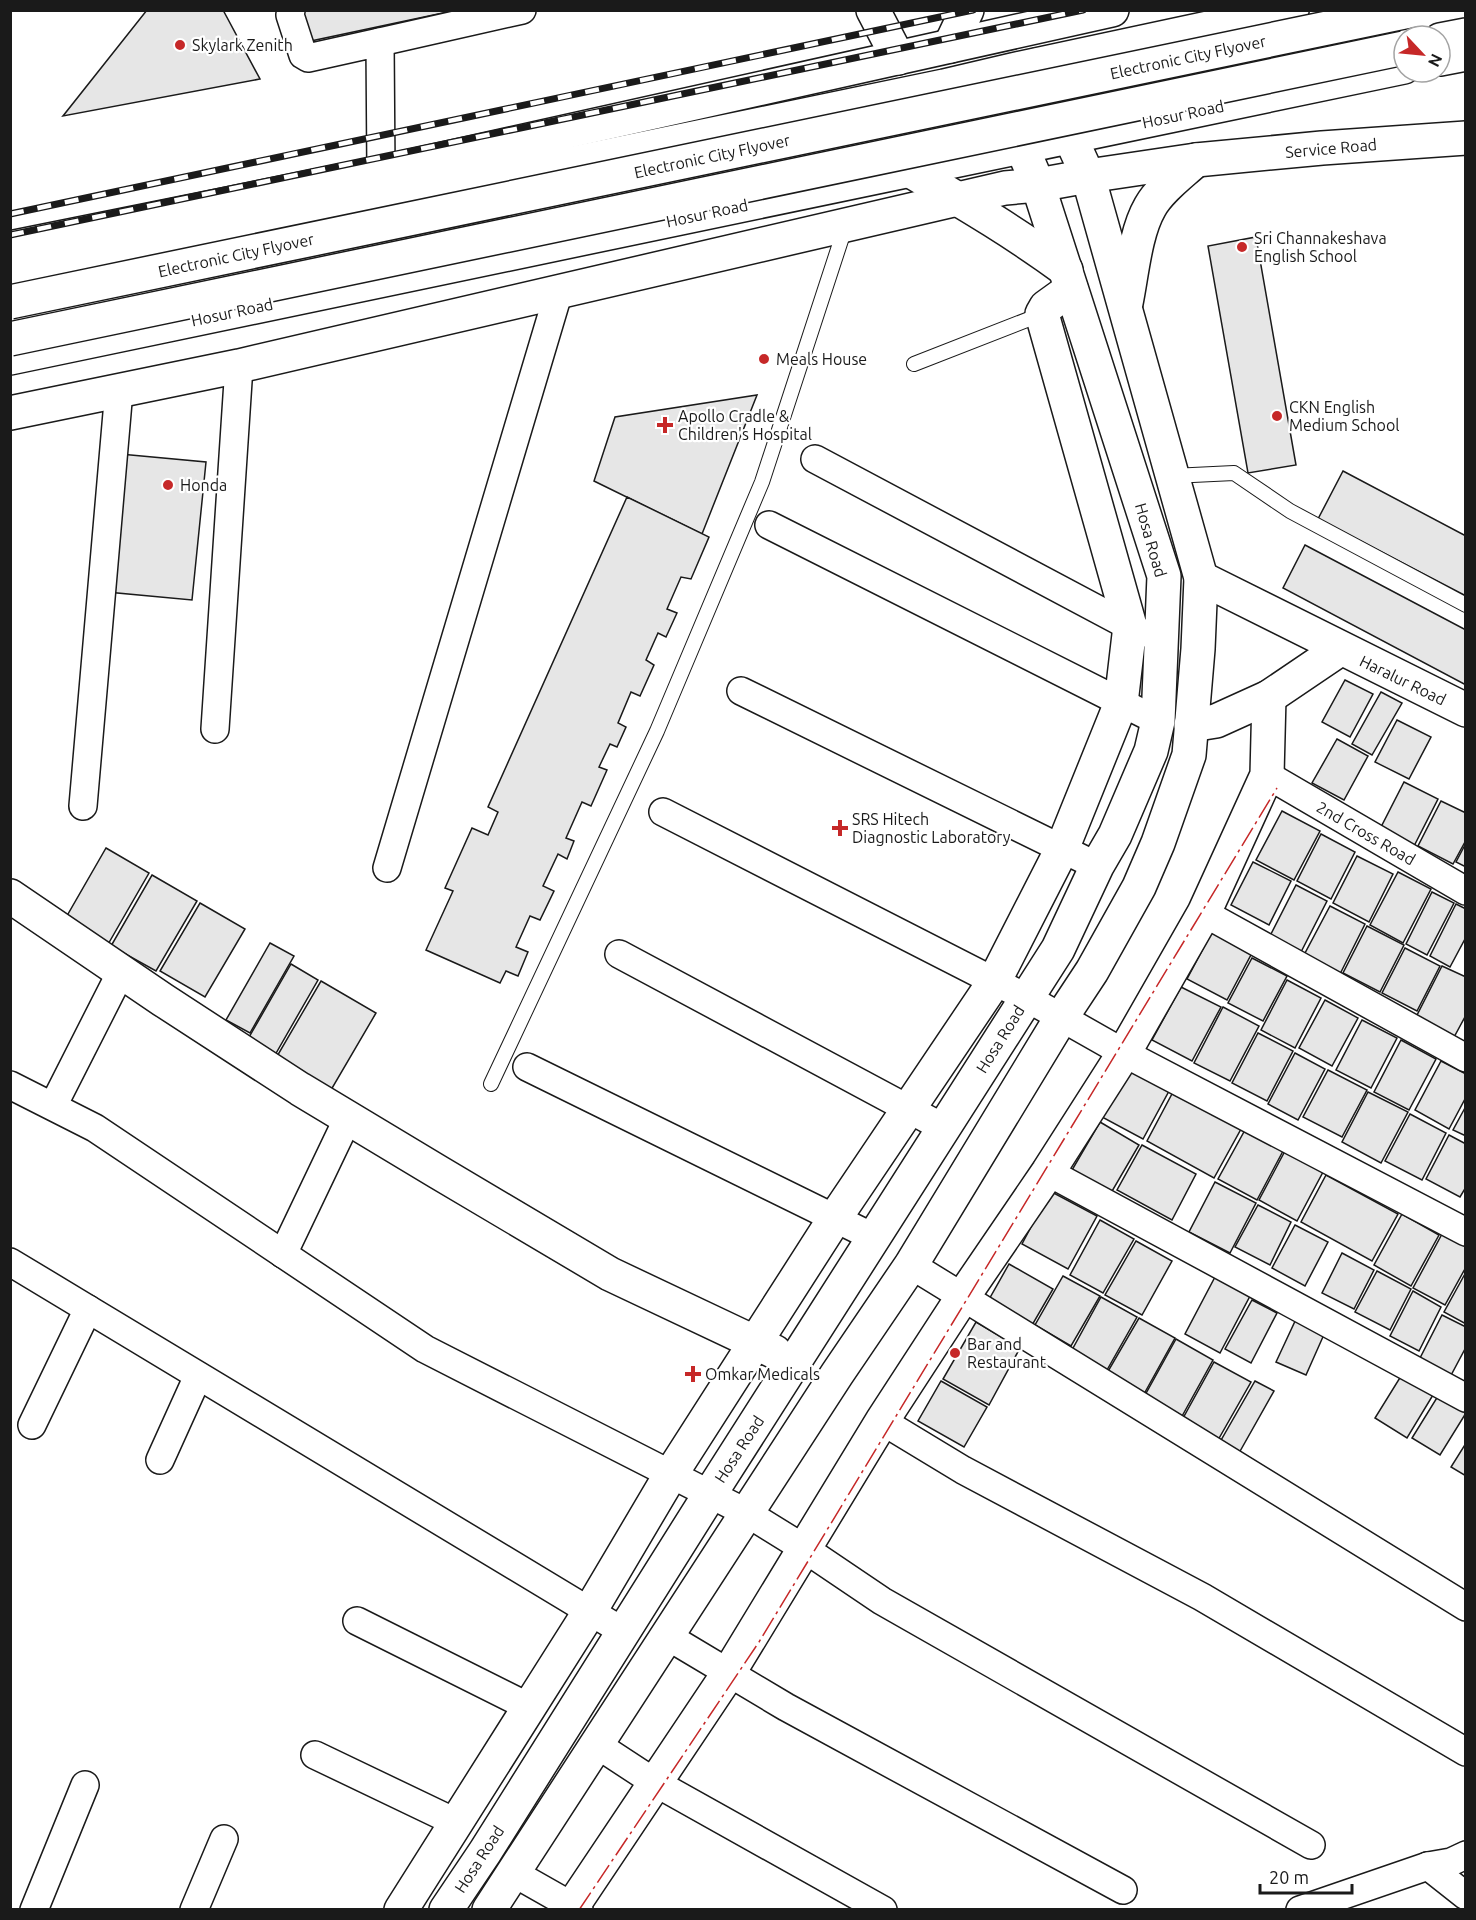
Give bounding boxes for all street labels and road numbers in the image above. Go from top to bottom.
street label: Electronic City Flyover [1108,32,1268,82]
street label: Hosur Road [1140,97,1226,131]
street label: Electronic City Flyover [632,131,792,181]
street label: Service Road [1284,135,1378,161]
street label: Hosur Road [664,196,750,230]
street label: Electronic City Flyover [156,230,316,280]
street label: Hosur Road [189,295,275,329]
street label: Hosa Road [1132,501,1170,579]
street label: Haralur Road [1357,651,1449,709]
street label: 2nd Cross Road [1314,797,1418,869]
street label: Hosa Road [972,1002,1028,1076]
street label: Hosa Road [711,1412,767,1486]
street label: Hosa Road [451,1822,507,1896]

